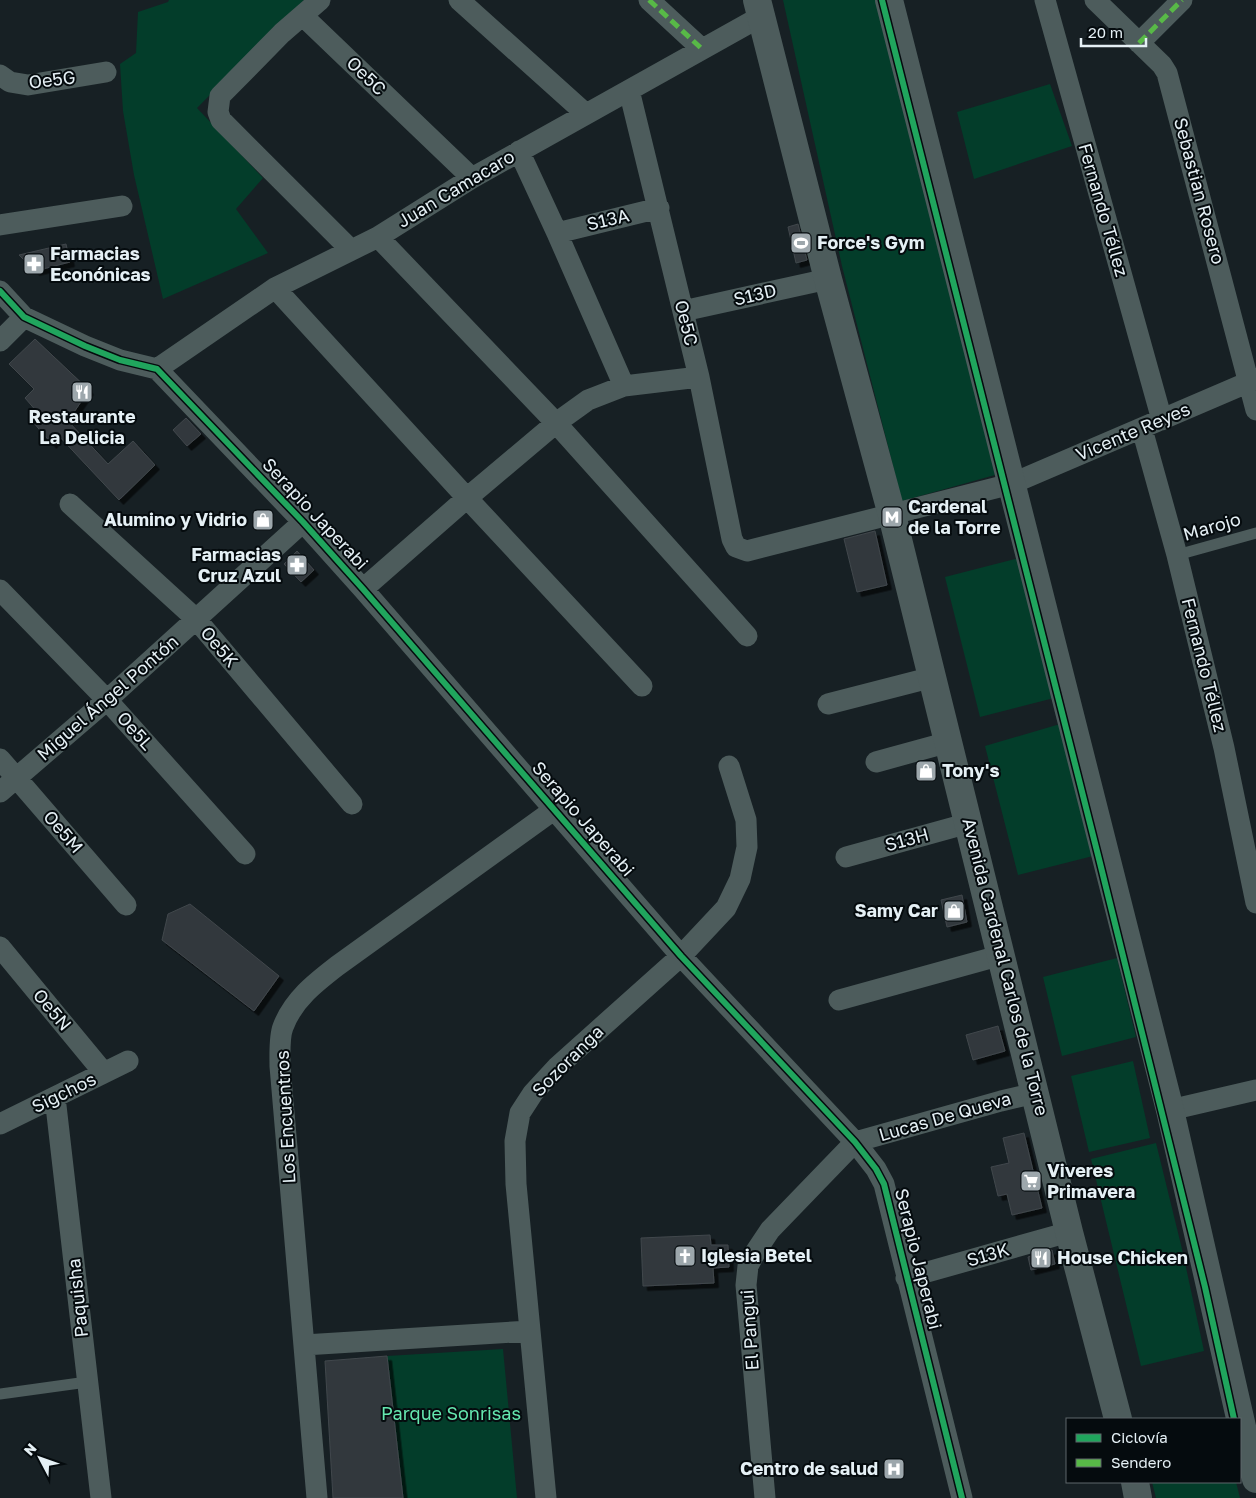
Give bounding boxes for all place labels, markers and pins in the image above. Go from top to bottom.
sports icon: Force's Gym [789,231,813,255]
place label: Force's Gym [817,231,925,253]
place label: Farmacias Econónicas [50,242,151,285]
pharmacy icon: Farmacias Econónicas [22,252,46,276]
restaurant icon: Restaurante La Delicia [70,380,94,404]
place label: Restaurante La Delicia [28,405,136,448]
place label: Cardenal de la Torre [908,495,1001,538]
metro station icon: Cardenal de la Torre [880,505,904,529]
place label: Alumino y Vidrio [104,508,247,530]
shop icon: Alumino y Vidrio [251,508,275,532]
place label: Farmacias Cruz Azul [191,543,281,586]
pharmacy icon: Farmacias Cruz Azul [285,553,309,577]
shop icon: Tony's [914,759,938,783]
place label: Tony's [942,759,999,781]
place label: Samy Car [854,899,938,921]
shop icon: Samy Car [942,899,966,923]
place label: Viveres Primavera [1047,1159,1135,1202]
supermarket icon: Viveres Primavera [1019,1169,1043,1193]
church icon: Iglesia Betel [673,1244,697,1268]
place label: Iglesia Betel [701,1244,812,1266]
restaurant icon: House Chicken [1029,1246,1053,1270]
place label: House Chicken [1057,1246,1188,1268]
place label: Centro de salud [740,1457,878,1479]
hospital icon: Centro de salud [882,1457,906,1481]

